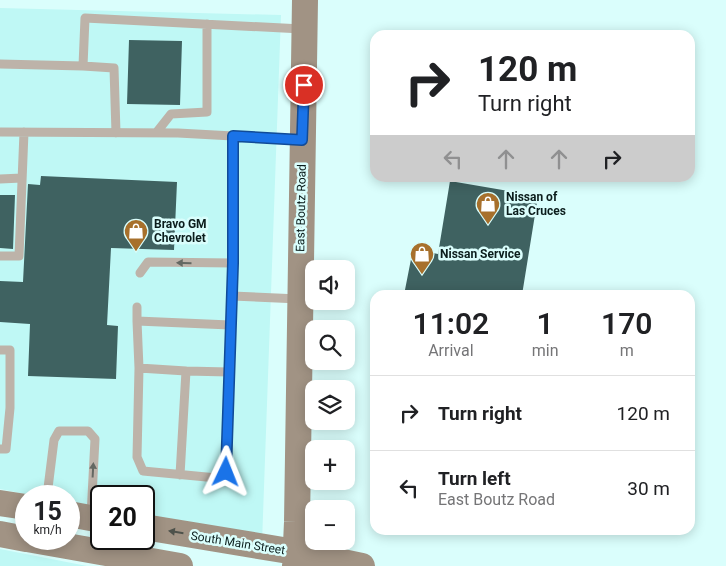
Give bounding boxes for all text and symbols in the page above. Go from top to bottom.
text: 120 m [478,49,577,90]
icon: right [395,50,460,115]
pin [283,64,325,106]
icon: arrive [290,71,318,99]
text: Turn right [478,91,572,116]
icon: left [439,145,467,173]
icon: ahead [492,145,520,173]
icon: ahead [545,145,573,173]
icon: right [598,145,626,173]
street label: East Boutz Road [293,164,309,252]
place label: Nissan of Las Cruces [506,190,566,218]
shop icon: Nissan of Las Cruces [475,191,501,225]
place label: Bravo GM Chevrolet [154,217,207,245]
shop icon: Bravo GM Chevrolet [123,218,149,252]
shop icon: Nissan Service [409,241,435,275]
place label: Nissan Service [440,247,521,261]
one-way arrow [176,259,192,267]
map controls [305,260,355,550]
button: sound [305,260,355,310]
text: 11:02 [413,306,489,341]
text: 1 [537,306,554,341]
text: 170 [601,306,652,341]
button: search [305,320,355,370]
text: Arrival [428,341,474,360]
text: min [532,341,559,360]
text: m [620,341,634,360]
button: layers [305,380,355,430]
icon: right [395,399,423,427]
text: Turn right [438,402,522,425]
text: 120 m [617,402,670,425]
button: + [305,440,355,490]
position arrow [199,445,251,497]
one-way arrow [90,461,98,477]
text: Turn left [438,467,511,490]
icon: left [395,474,423,502]
text: 30 m [627,477,670,500]
speed limit sign: 20 [90,485,155,550]
text: East Boutz Road [438,490,555,509]
text: 15 [33,497,62,526]
button: − [305,500,355,550]
text: km/h [33,523,62,537]
one-way arrow [168,528,184,536]
street label: South Main Street [190,529,286,557]

